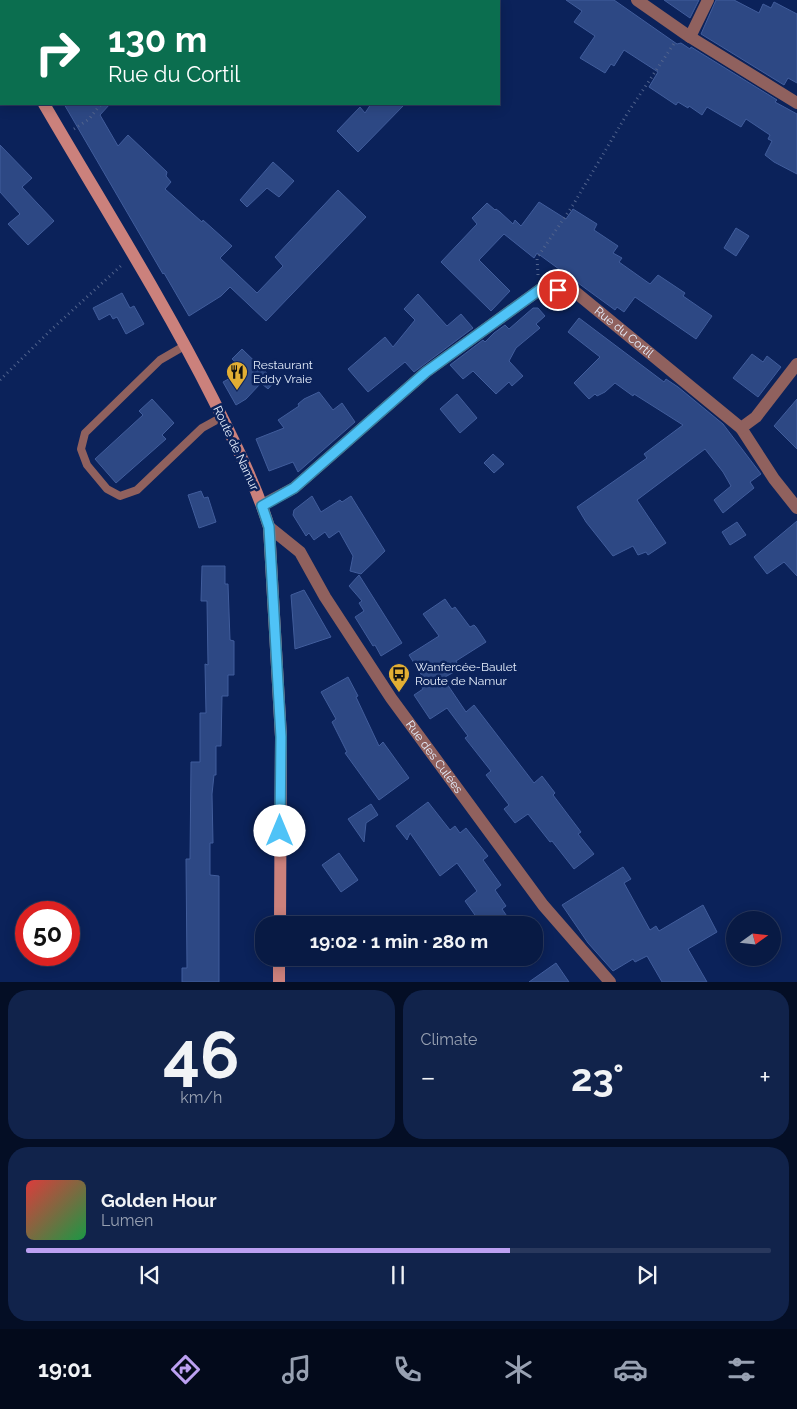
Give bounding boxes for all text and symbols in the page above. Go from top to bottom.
text: 130 m [108,19,207,60]
icon: right [25,20,90,85]
text: Rue du Cortil [108,61,240,87]
pin [537,269,579,311]
icon: arrive [544,276,572,304]
street label: Rue du Cortil [592,304,657,361]
place label: Restaurant Eddy Vraie [253,358,313,386]
restaurant icon: Restaurant Eddy Vraie [225,360,249,391]
street label: Route de Namur [210,404,262,493]
place label: Wanfercée-Baulet Route de Namur [415,660,517,688]
bus stop icon: Wanfercée-Baulet Route de Namur [387,662,411,693]
street label: Rue des Culées [403,718,466,796]
position arrow [253,804,305,856]
speed limit sign: 50 [15,901,80,966]
north arrow [726,911,781,966]
map controls [726,911,781,966]
text: 19:02 · 1 min · 280 m [310,930,488,952]
text: 46 [163,1017,240,1093]
text: Climate [421,1030,477,1049]
text: 23° [571,1055,624,1100]
text: − [421,1061,436,1094]
text: + [759,1061,771,1094]
text: km/h [180,1088,222,1107]
text: Golden Hour [101,1189,217,1211]
text: Lumen [101,1211,153,1230]
icon: previous [136,1261,164,1289]
icon: pause [384,1261,412,1289]
icon: next [633,1261,661,1289]
icon: directions [168,1352,203,1387]
icon: music [279,1352,314,1387]
icon: phone [390,1352,425,1387]
icon: climate [501,1352,536,1387]
icon: car [613,1352,648,1387]
icon: filters [724,1352,759,1387]
text: 19:01 [38,1356,92,1382]

